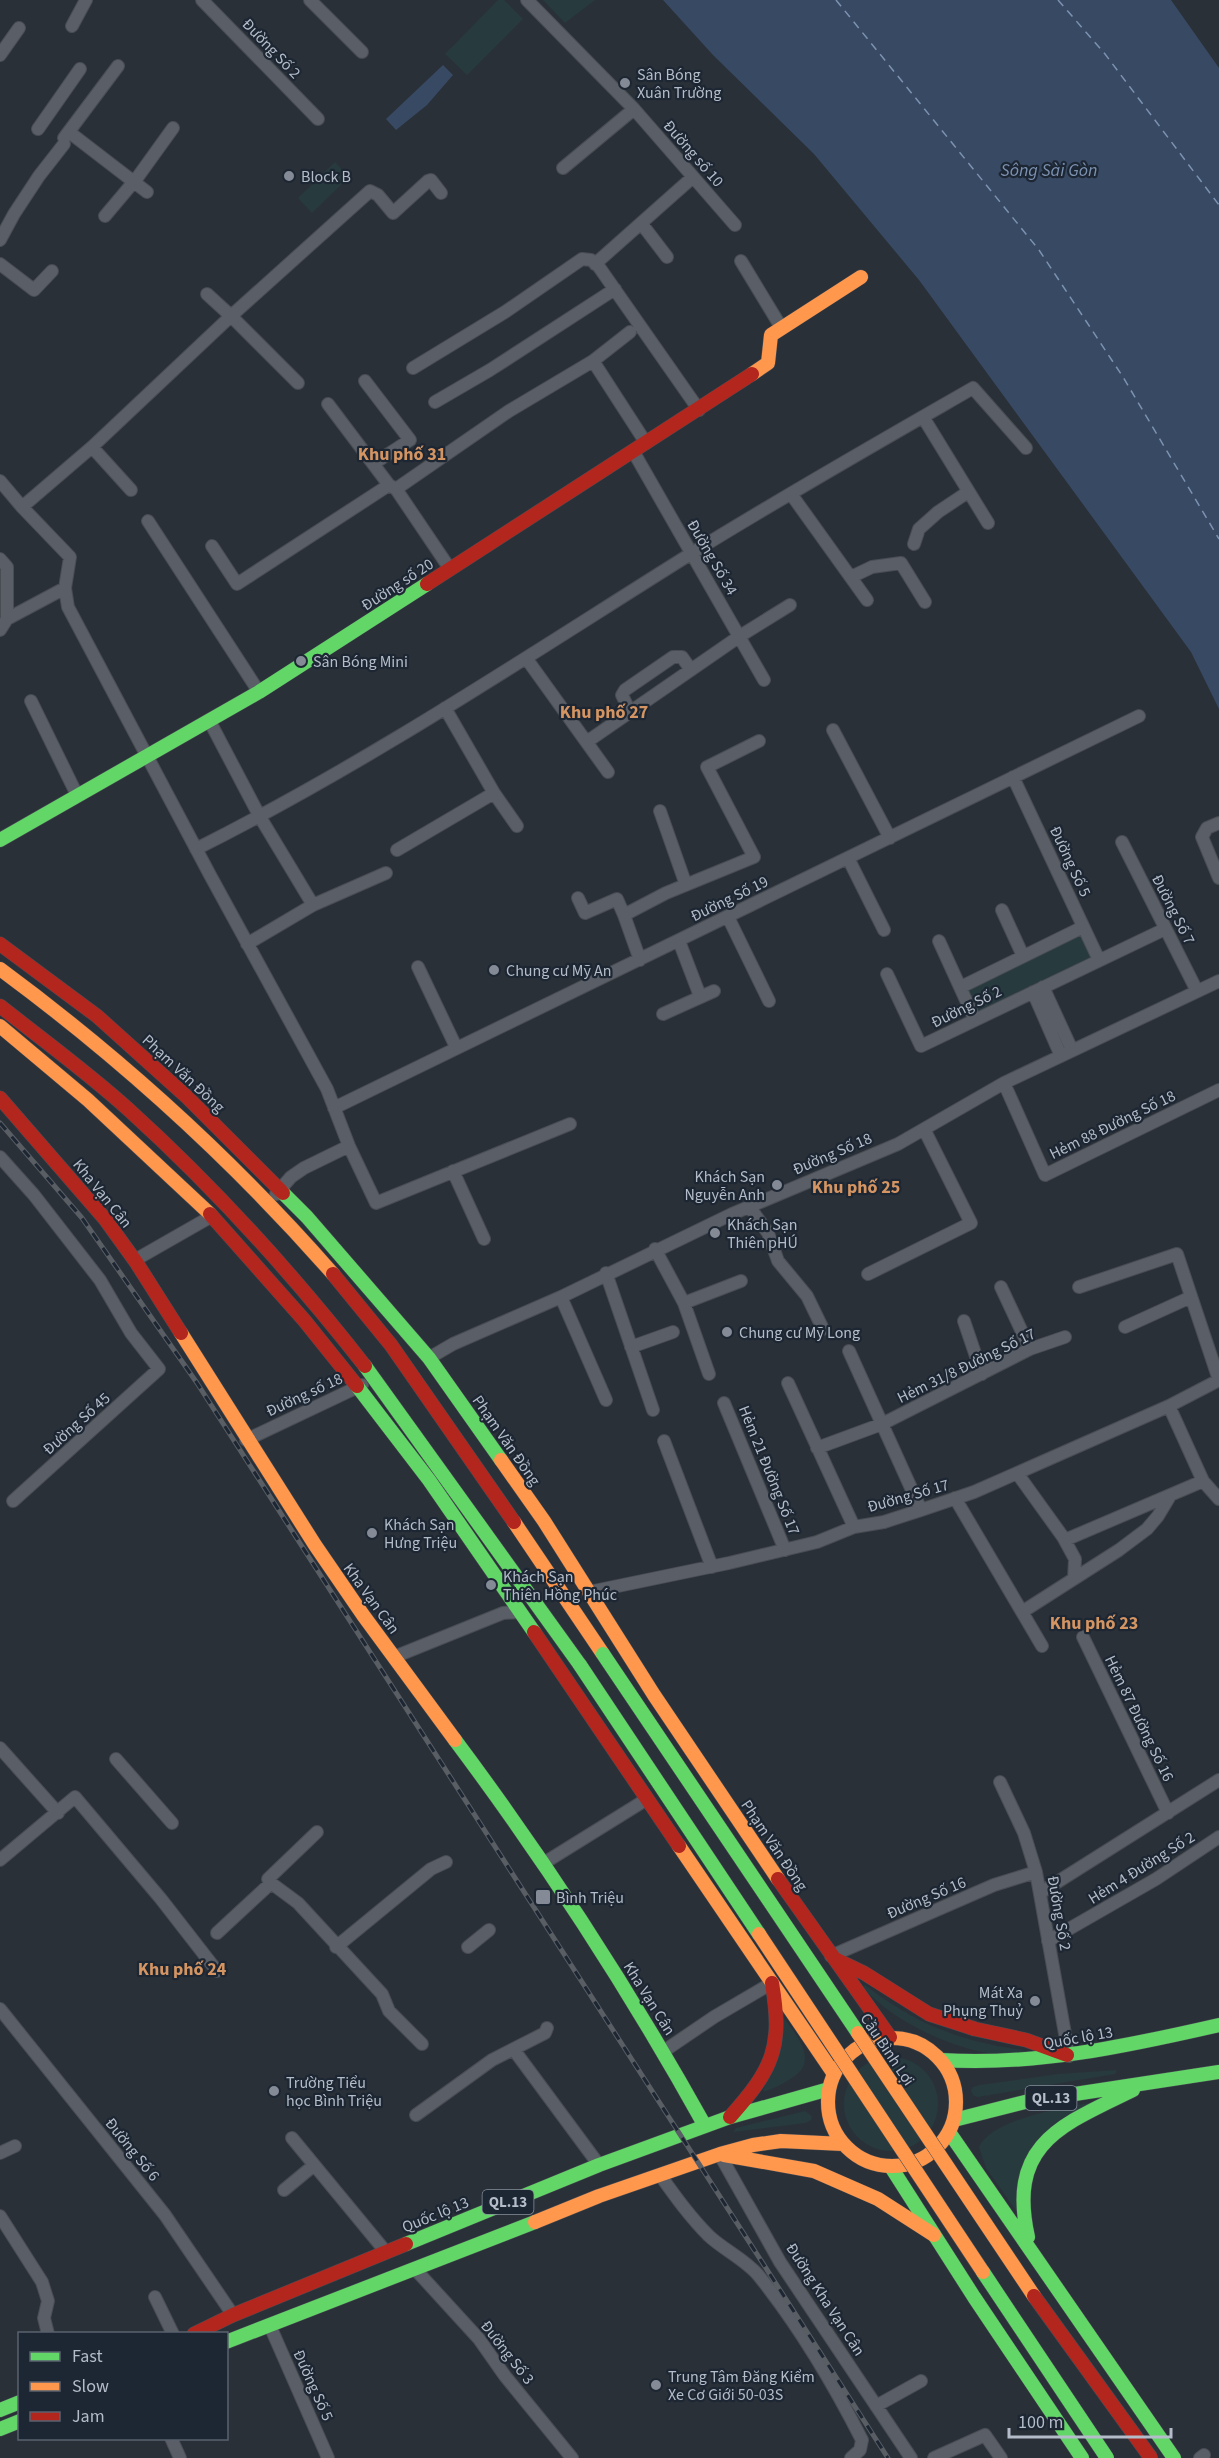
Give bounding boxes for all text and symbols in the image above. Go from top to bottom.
street label: Đường Số 2 [237,14,306,84]
place label: Sân Bóng Xuân Trường [637,64,721,104]
marker: Sân Bóng Xuân Trường [618,76,632,90]
street label: Đường số 10 [658,115,728,192]
water label: Sông Sài Gòn [1001,158,1097,183]
place label: Block B [301,166,351,188]
marker: Block B [282,169,296,183]
district label: Khu phố 31 [358,442,446,467]
street label: Đường Số 34 [682,516,743,599]
street label: Đường số 20 [357,553,438,616]
place label: Sân Bóng Mini [313,651,408,673]
marker: Sân Bóng Mini [294,654,308,668]
district label: Khu phố 27 [560,700,648,725]
street label: Đường Số 5 [1044,822,1096,901]
street label: Đường Số 19 [687,871,772,927]
street label: Đường Số 7 [1146,871,1200,948]
place label: Chung cư Mỹ An [506,960,612,982]
marker: Chung cư Mỹ An [487,963,501,977]
street label: Đường Số 2 [927,980,1005,1033]
street label: Phạm Văn Đồng [137,1030,230,1118]
street label: Hẻm 88 Đường Số 18 [1046,1085,1179,1165]
street label: Đường Số 18 [789,1127,875,1180]
street label: Kha Vạn Cân [68,1154,137,1233]
place label: Khách Sạn Nguyễn Anh [684,1166,765,1206]
district label: Khu phố 25 [812,1175,900,1200]
marker: Khách Sạn Nguyễn Anh [770,1178,784,1192]
place label: Khách Sạn Thiên pHÚ [727,1214,798,1254]
marker: Khách Sạn Thiên pHÚ [708,1226,722,1240]
place label: Chung cư Mỹ Long [739,1322,860,1344]
street label: Hẻm 31/8 Đường Số 17 [894,1323,1039,1409]
marker: Chung cư Mỹ Long [720,1325,734,1339]
street label: Đường số 18 [263,1368,346,1422]
street label: Đường Số 45 [38,1387,115,1460]
street label: Phạm Văn Đồng [467,1391,546,1490]
street label: Hẻm 21 Đường Số 17 [733,1402,805,1538]
street label: Đường Số 17 [865,1474,952,1518]
place label: Khách Sạn Hưng Triệu [384,1514,457,1554]
marker: Khách Sạn Hưng Triệu [365,1526,379,1540]
street label: Kha Vạn Cân [338,1559,405,1639]
place label: Khách Sạn Thiên Hồng Phúc [503,1566,617,1606]
marker: Khách Sạn Thiên Hồng Phúc [484,1578,498,1592]
district label: Khu phố 23 [1050,1611,1138,1636]
street label: Hẻm 87 Đường Số 16 [1099,1652,1179,1785]
street label: Phạm Văn Đồng [735,1796,813,1896]
street label: Hẻm 4 Đường Số 2 [1084,1826,1199,1909]
street label: Đường Số 16 [883,1871,969,1924]
street label: Đường Số 2 [1042,1874,1076,1953]
place label: Bình Triệu [556,1887,624,1909]
marker: Bình Triệu [534,1888,552,1906]
district label: Khu phố 24 [138,1957,227,1982]
street label: Kha Vạn Cân [618,1957,680,2040]
place label: Mát Xa Phụng Thuỷ [943,1982,1024,2022]
marker: Mát Xa Phụng Thuỷ [1028,1994,1042,2008]
street label: Cầu Bình Lợi [855,2009,920,2090]
street label: Quốc lộ 13 [1042,2021,1115,2055]
place label: Trường Tiểu học Bình Triệu [286,2072,382,2112]
marker: Trường Tiểu học Bình Triệu [267,2084,281,2098]
road number: QL.13 [1026,2086,1076,2110]
street label: Đường Số 6 [100,2113,165,2186]
road number: QL.13 [482,2190,534,2214]
street label: Quốc lộ 13 [399,2192,472,2238]
street label: Đường Kha Vạn Cân [780,2239,870,2360]
street label: Đường Số 3 [475,2316,539,2389]
legend [18,2332,228,2440]
text: Fast [72,2344,103,2369]
street label: Đường Số 5 [288,2346,339,2425]
place label: Trung Tâm Đăng Kiểm Xe Cơ Giới 50-03S [668,2366,815,2406]
text: Slow [72,2374,109,2399]
marker: Trung Tâm Đăng Kiểm Xe Cơ Giới 50-03S [649,2378,663,2392]
scale bar [1009,2401,1171,2439]
text: Jam [72,2404,105,2429]
text: 100 m [1018,2410,1063,2435]

